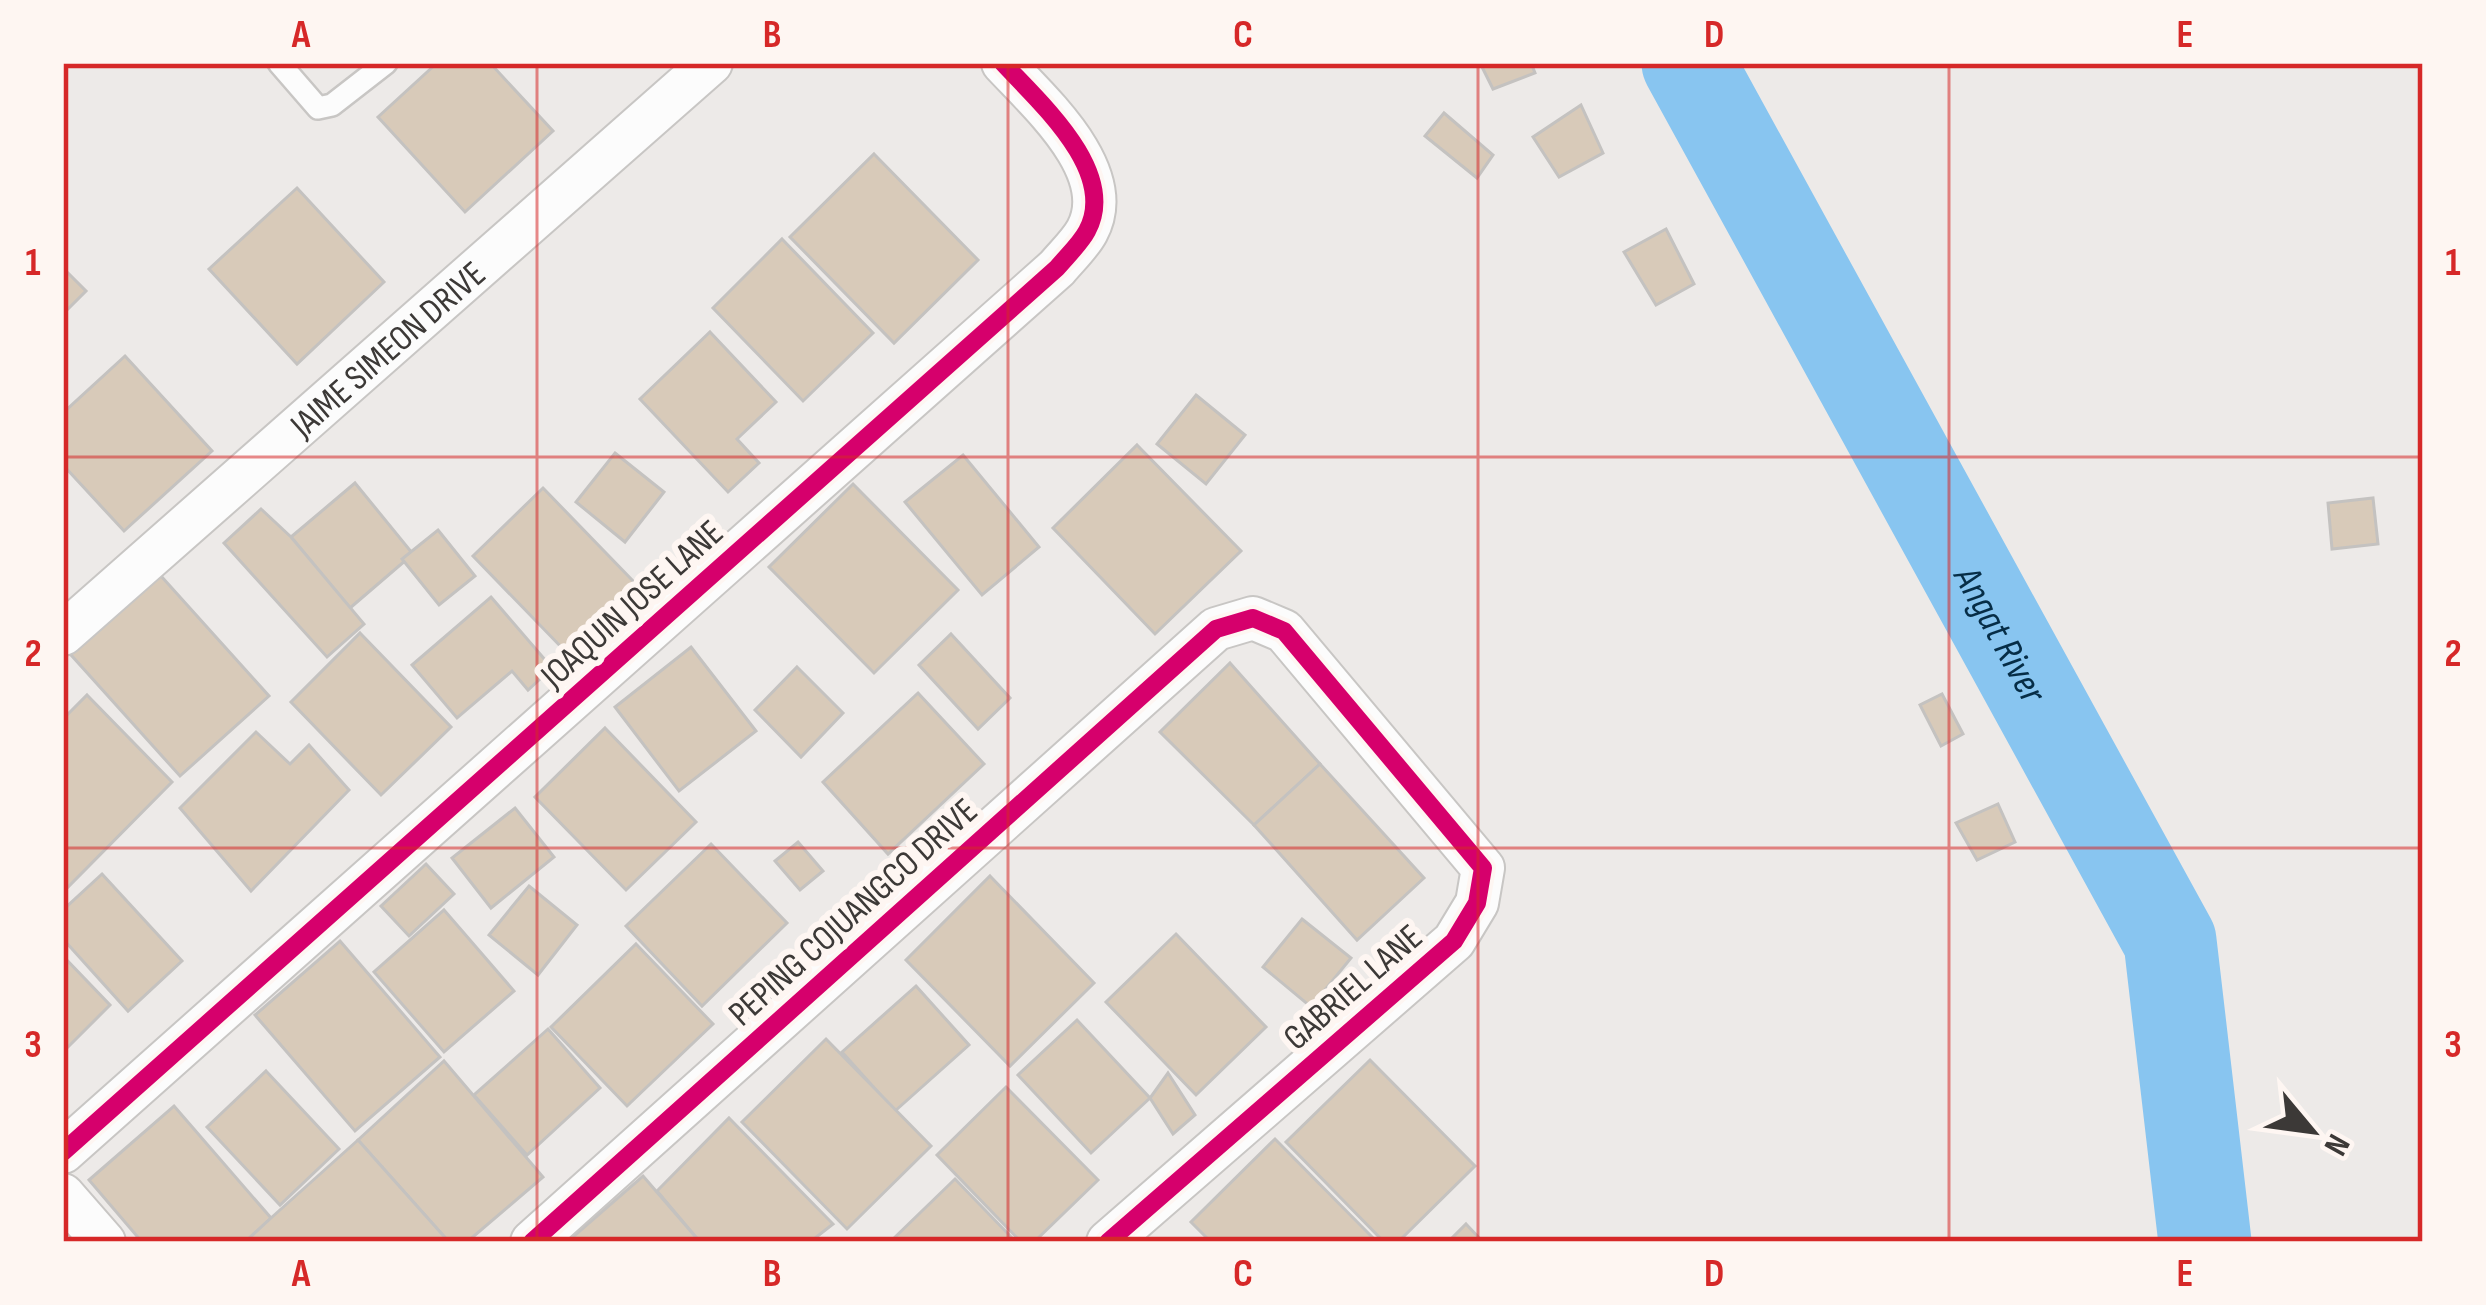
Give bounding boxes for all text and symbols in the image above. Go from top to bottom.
text: A [291,12,311,59]
text: B [763,12,781,59]
text: C [1233,12,1253,59]
text: D [1704,12,1724,59]
text: E [2177,12,2193,59]
text: 1 [25,240,41,287]
text: 1 [2445,240,2461,287]
street label: JAIME SIMEON DRIVE [282,253,495,448]
street label: JOAQUIN JOSE LANE [532,512,733,699]
water label: Angat River [1942,557,2056,713]
text: 2 [24,631,42,678]
text: 2 [2444,631,2462,678]
street label: PEPING COJUANGCO DRIVE [721,790,987,1036]
street label: GABRIEL LANE [1276,916,1432,1060]
text: 3 [24,1022,42,1069]
text: 3 [2444,1022,2462,1069]
north arrow [2252,1071,2372,1191]
text: N [2315,1127,2358,1162]
text: A [291,1251,311,1298]
text: B [763,1251,781,1298]
text: C [1233,1251,1253,1298]
text: D [1704,1251,1724,1298]
text: E [2177,1251,2193,1298]

